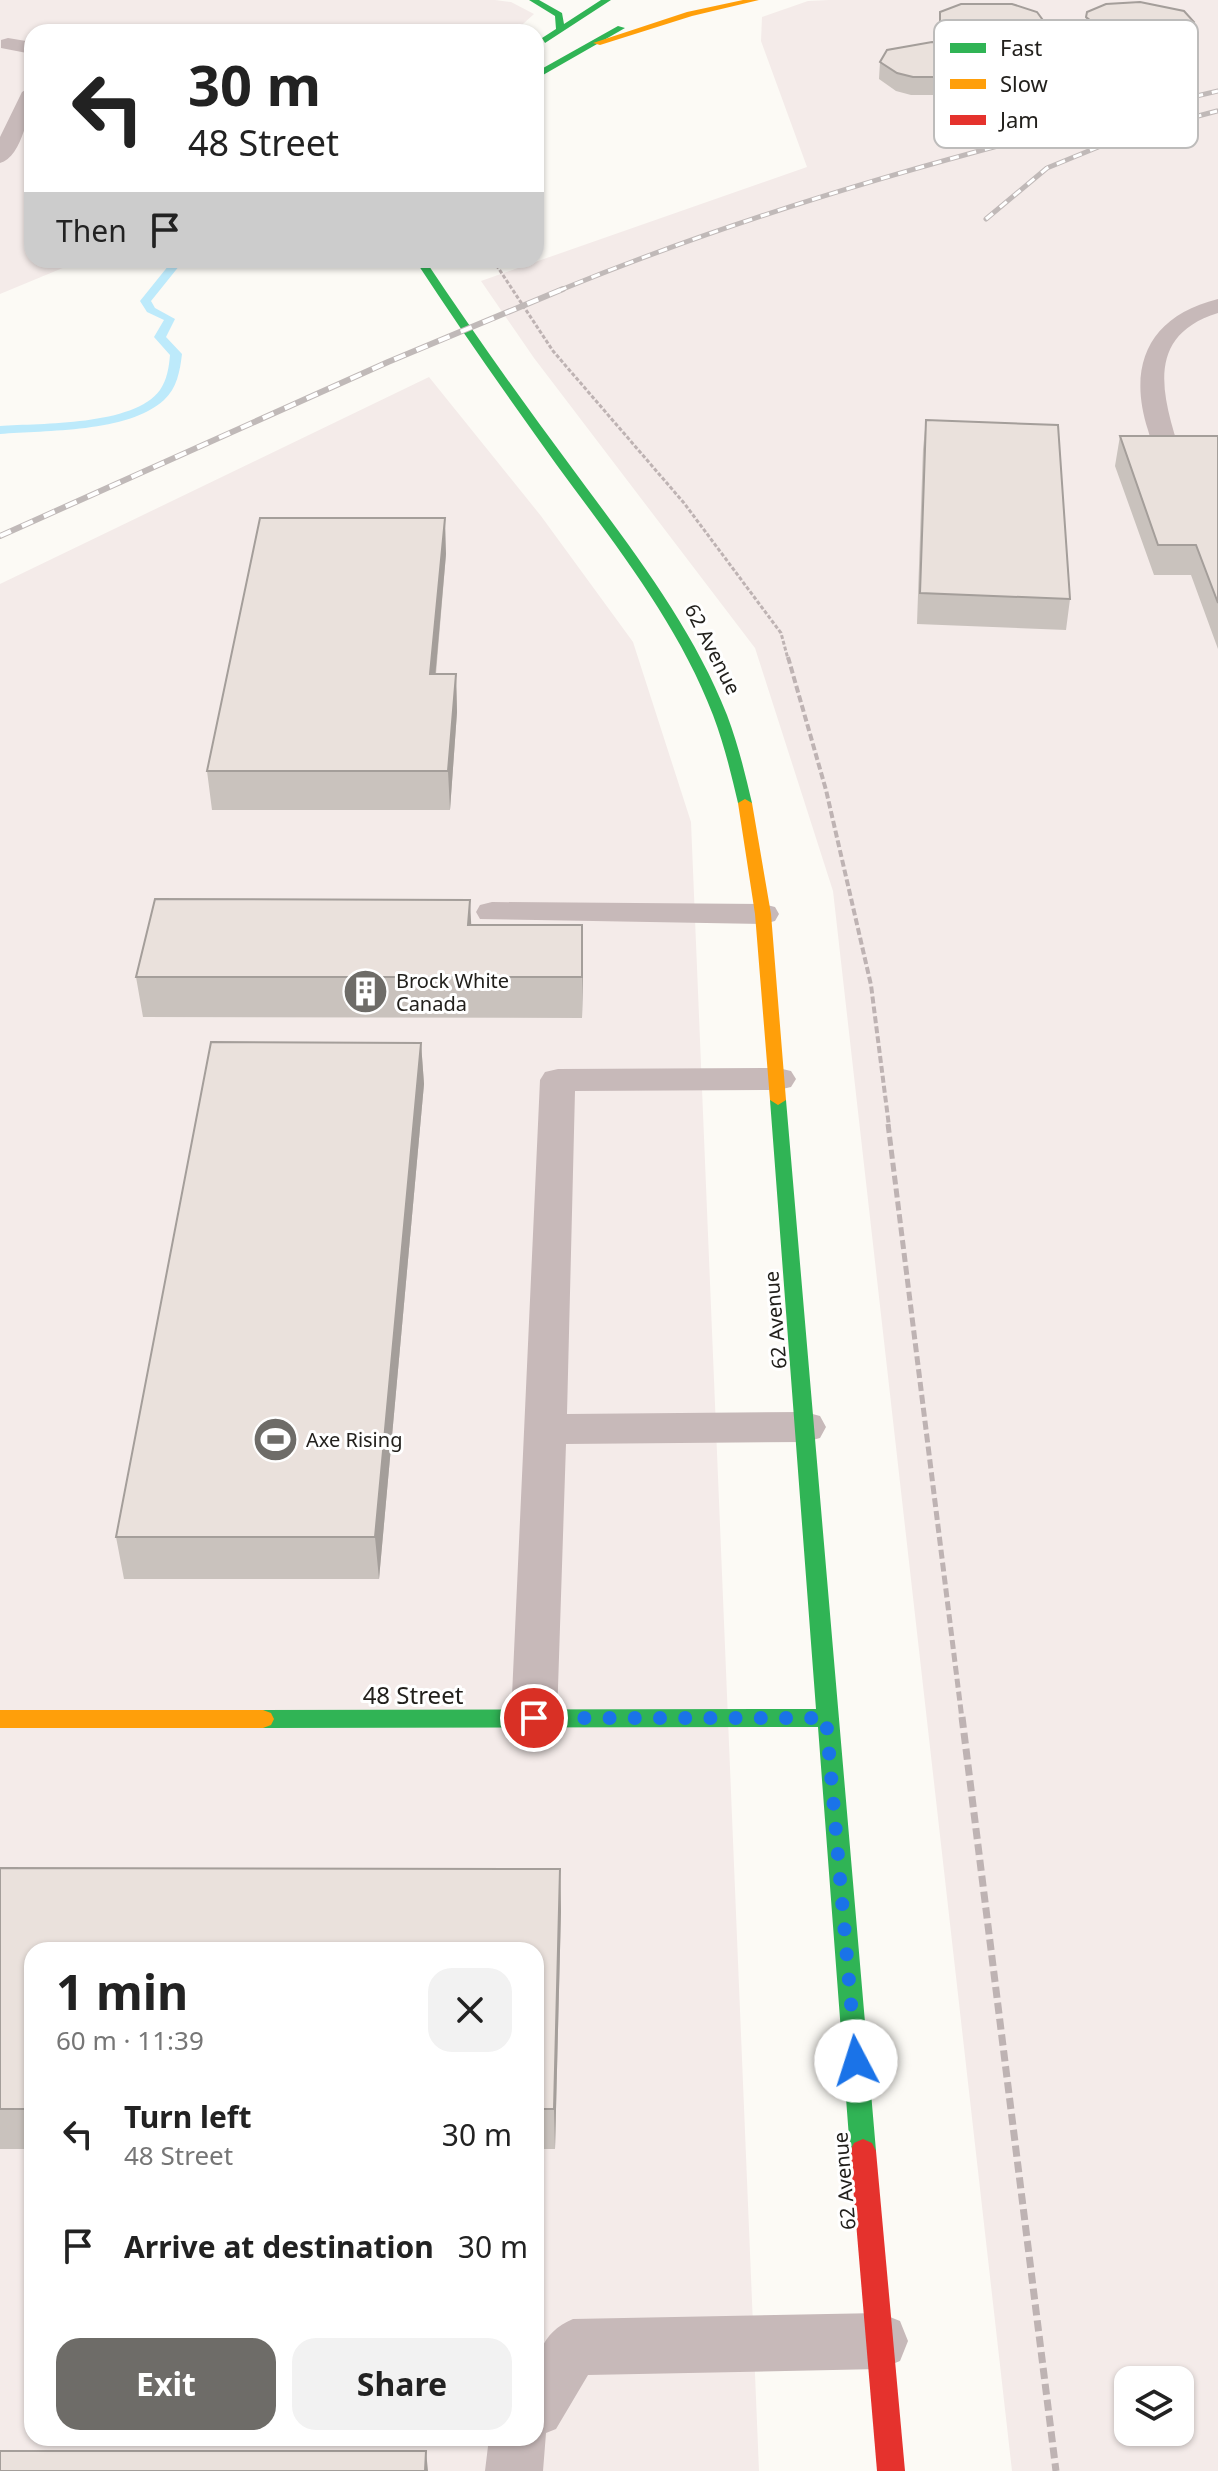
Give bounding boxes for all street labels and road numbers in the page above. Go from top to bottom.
street label: 62 Avenue [679,599,747,699]
street label: 62 Avenue [757,1270,793,1370]
street label: 48 Street [363,1678,464,1711]
street label: 62 Avenue [826,2131,862,2231]

